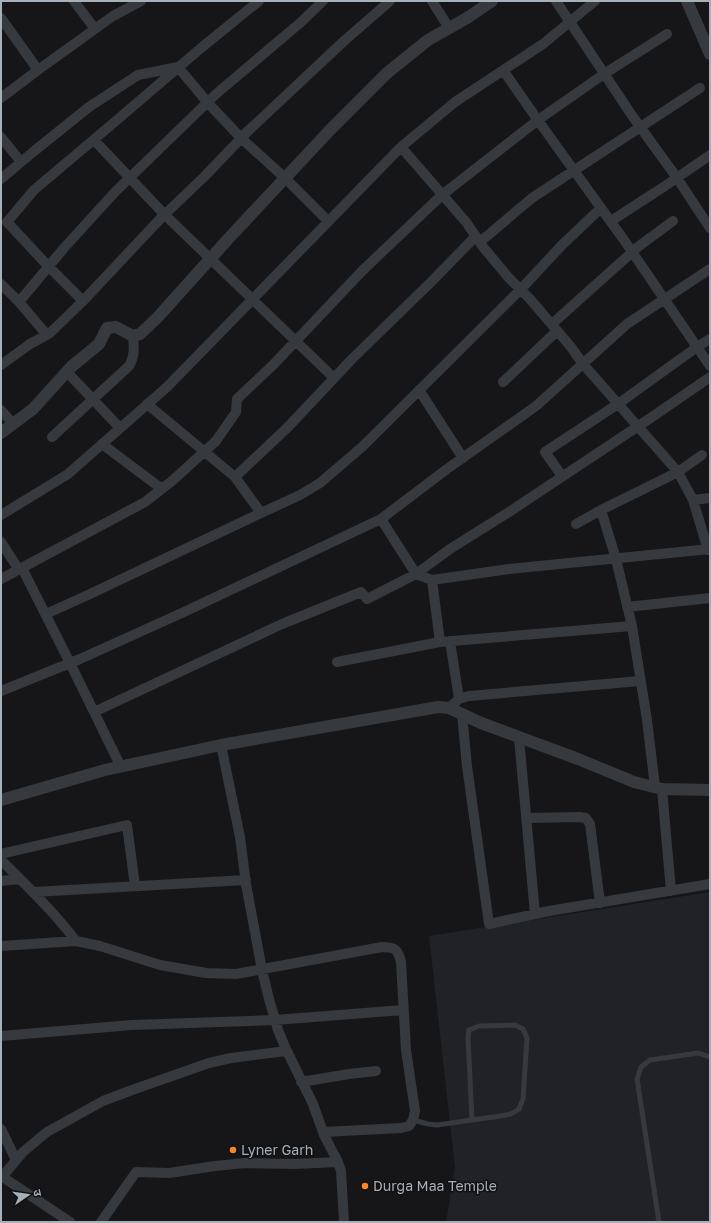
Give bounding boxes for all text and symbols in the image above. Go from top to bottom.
place label: Lyner Garh [241,1141,313,1158]
marker: Lyner Garh [228,1145,238,1155]
north arrow [8,1175,48,1215]
place label: Durga Maa Temple [373,1177,497,1194]
marker: Durga Maa Temple [360,1181,370,1191]
text: उ [31,1188,45,1198]

